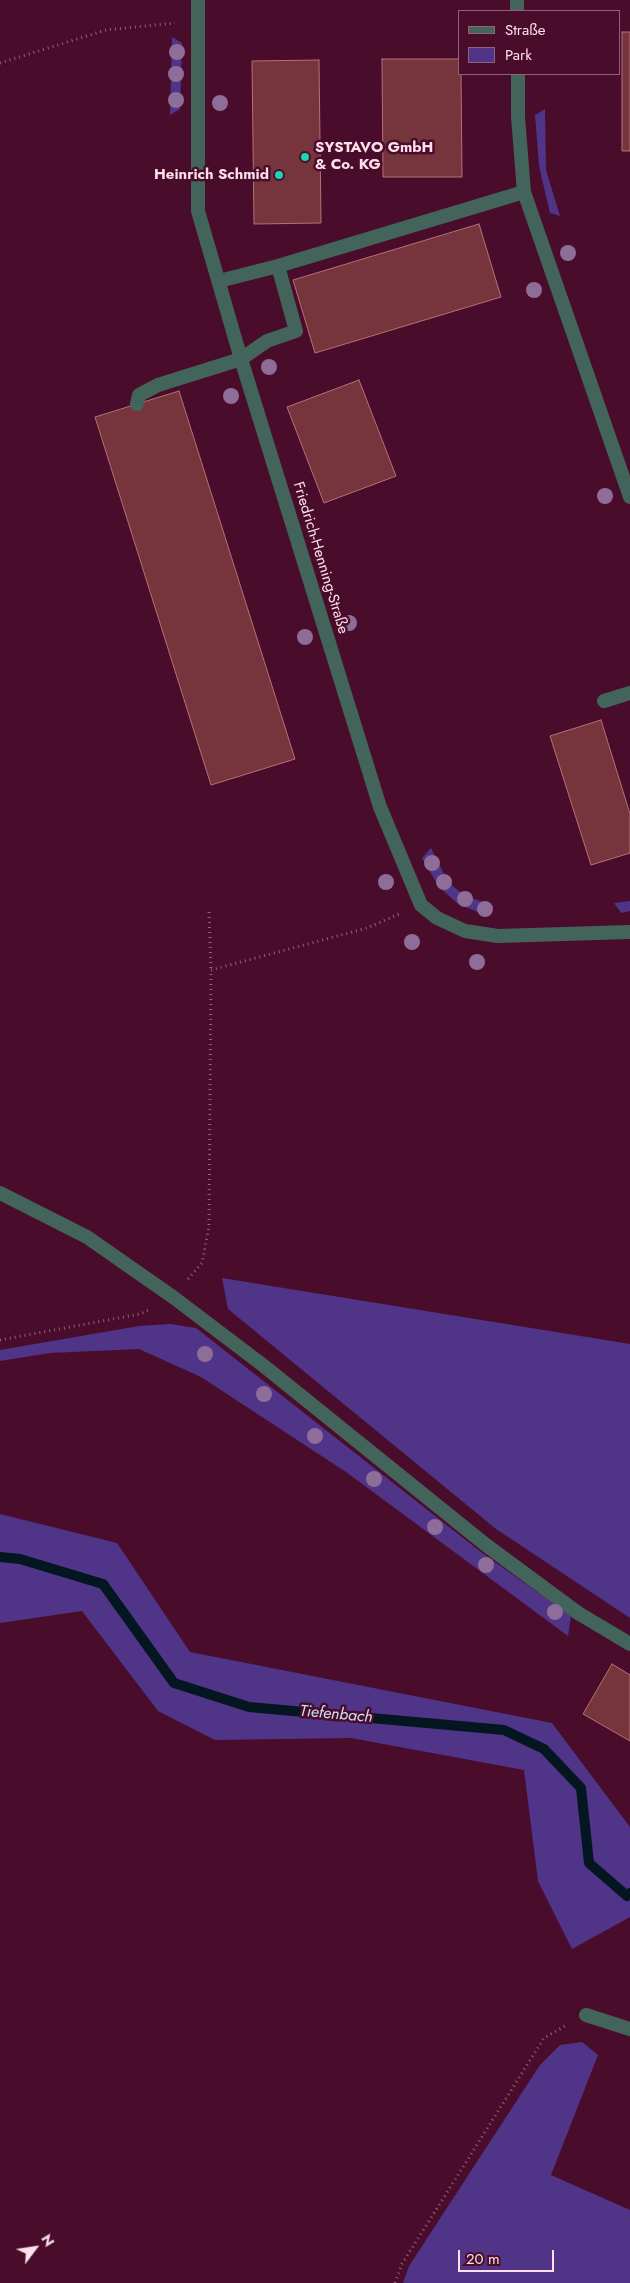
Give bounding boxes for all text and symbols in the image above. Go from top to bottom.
legend [458,10,620,75]
text: Straße [505,19,545,41]
text: Park [505,44,532,66]
place label: SYSTAVO GmbH & Co. KG [315,139,433,174]
marker: SYSTAVO GmbH & Co. KG [299,151,311,163]
place label: Heinrich Schmid [154,166,269,184]
marker: Heinrich Schmid [273,169,285,181]
street label: Friedrich-Henning-Straße [288,480,352,636]
water label: Tiefenbach [299,1702,373,1728]
north arrow [10,2223,60,2273]
text: N [36,2230,59,2250]
scale bar [460,2240,556,2272]
text: 20 m [466,2248,500,2270]

